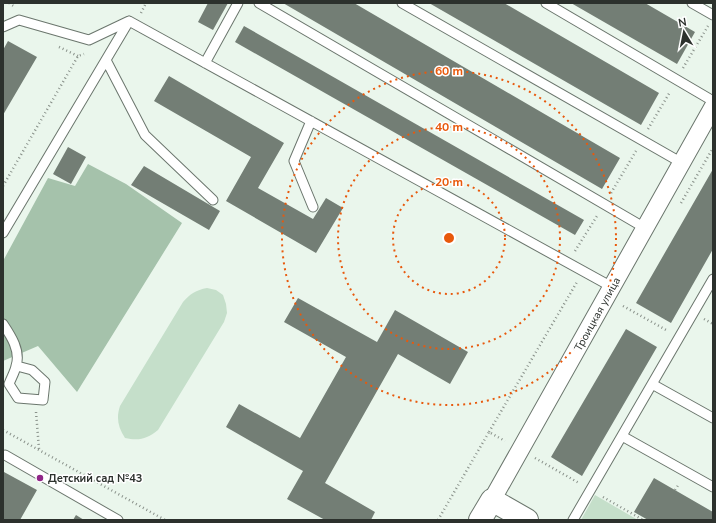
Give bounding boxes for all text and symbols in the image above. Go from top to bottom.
north arrow [664,12,704,52]
text: N [677,15,688,31]
text: 60 m [435,63,463,79]
text: 40 m [435,119,463,135]
text: 20 m [435,174,463,190]
centre of rings [442,231,456,245]
street label: Троицкая улица [571,274,624,354]
place label: Детский сад №43 [48,471,142,486]
marker: Детский сад №43 [35,473,45,483]

